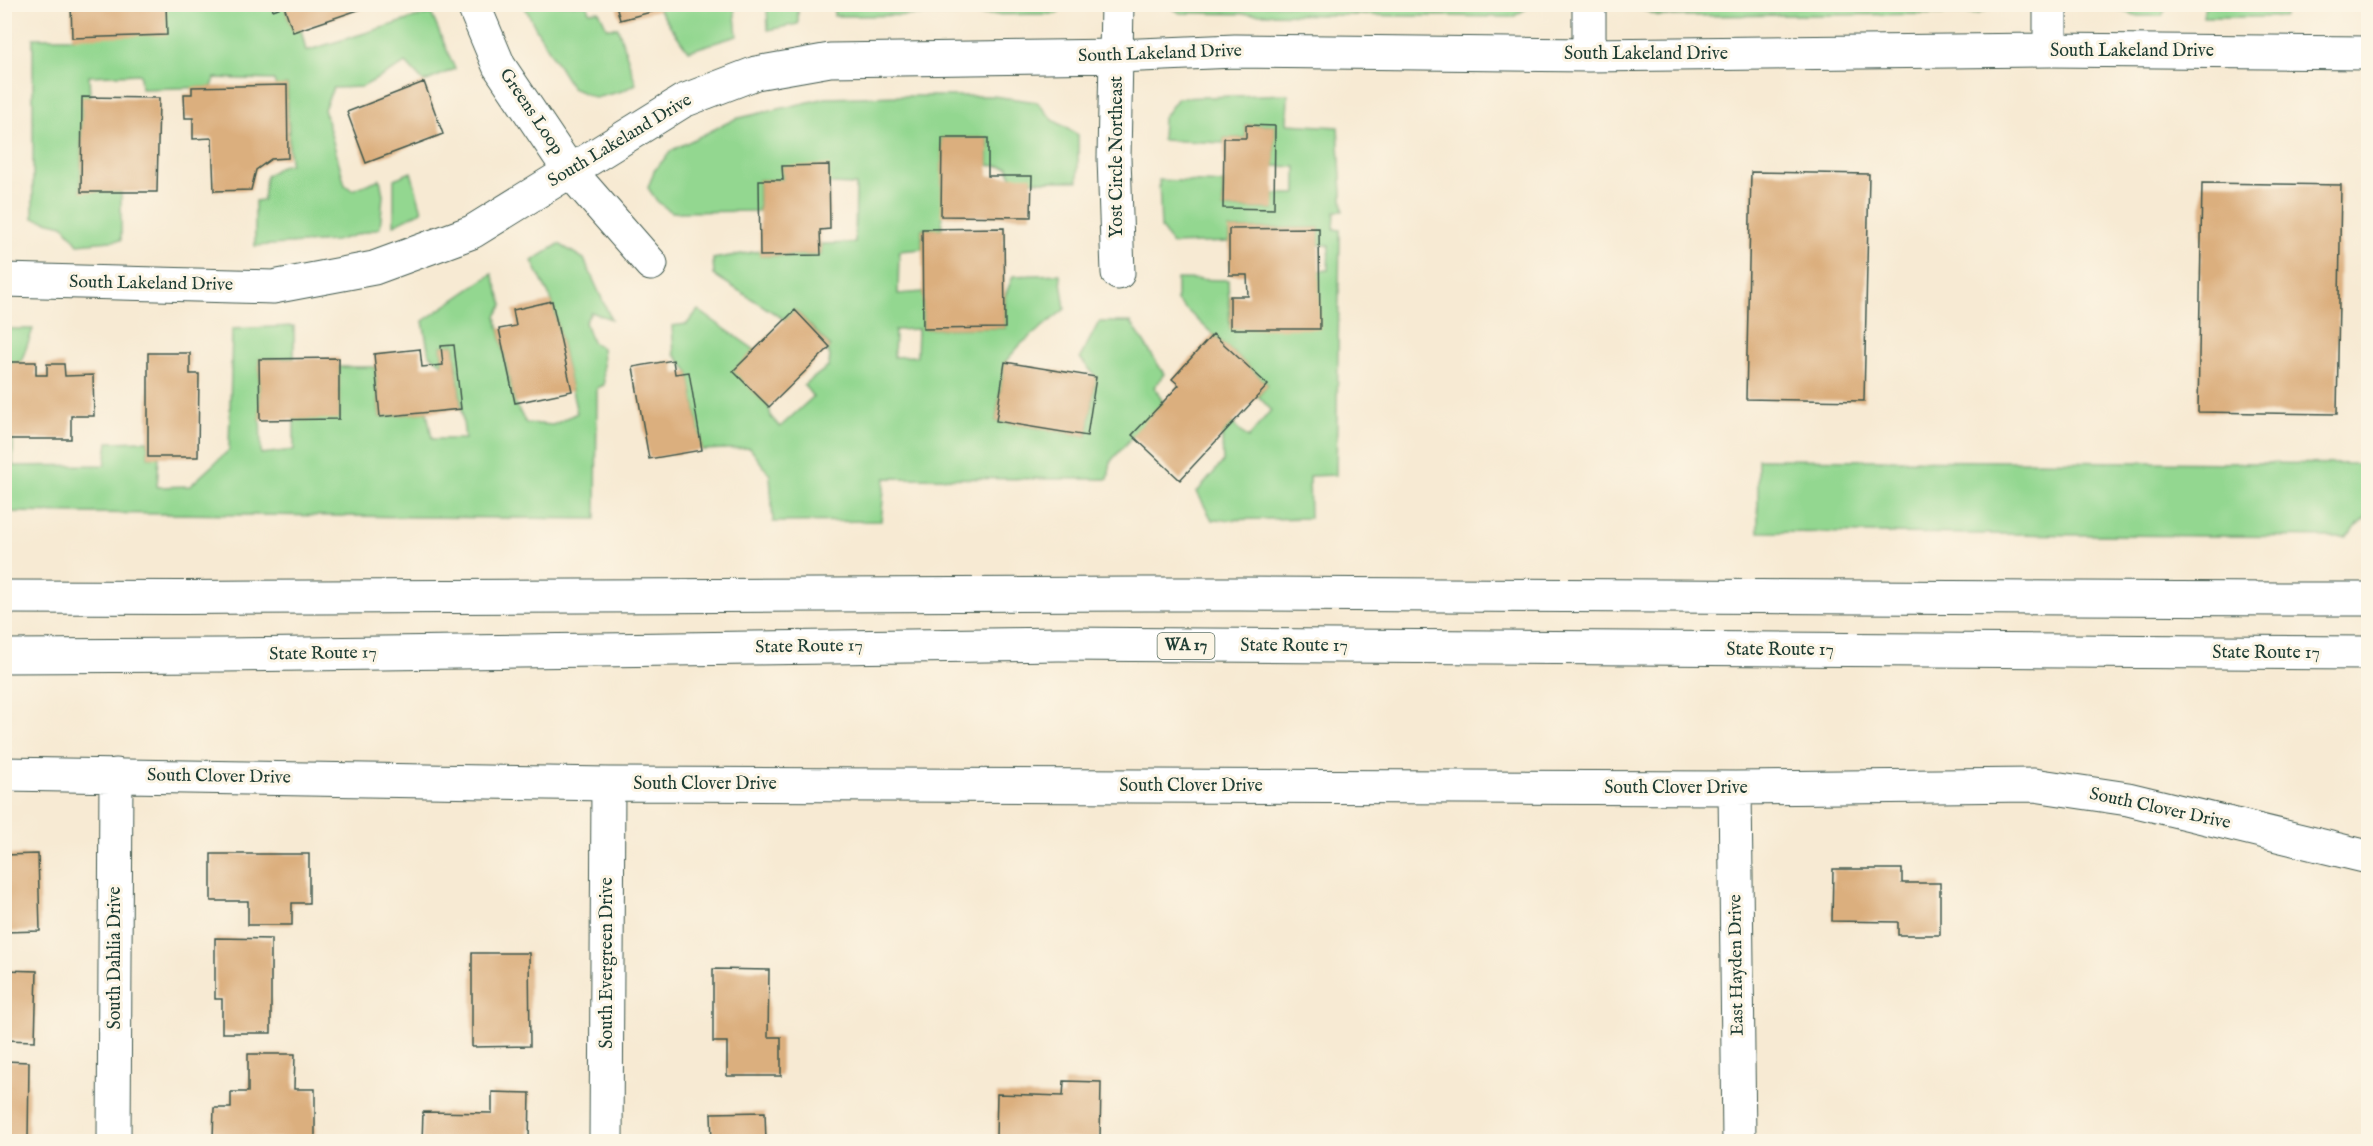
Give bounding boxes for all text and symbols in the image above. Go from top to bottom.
street label: South Lakeland Drive [1078,40,1242,68]
street label: South Lakeland Drive [2050,40,2214,63]
street label: South Lakeland Drive [1564,43,1728,66]
street label: Greens Loop [494,64,568,160]
street label: Yost Circle Northeast [1106,76,1129,238]
street label: South Lakeland Drive [544,89,696,193]
street label: South Lakeland Drive [69,271,233,297]
road number: WA 17 [1158,633,1214,659]
street label: State Route 17 [755,635,863,659]
street label: State Route 17 [1240,635,1348,658]
street label: State Route 17 [1726,639,1834,662]
street label: State Route 17 [269,642,377,666]
street label: State Route 17 [2212,642,2320,665]
street label: South Clover Drive [147,764,291,790]
street label: South Clover Drive [633,773,777,796]
street label: South Clover Drive [1119,775,1263,798]
street label: South Clover Drive [1604,777,1748,800]
street label: South Clover Drive [2087,783,2233,835]
street label: South Evergreen Drive [596,877,619,1049]
street label: South Dahlia Drive [104,886,127,1030]
street label: East Hayden Drive [1724,894,1750,1036]

